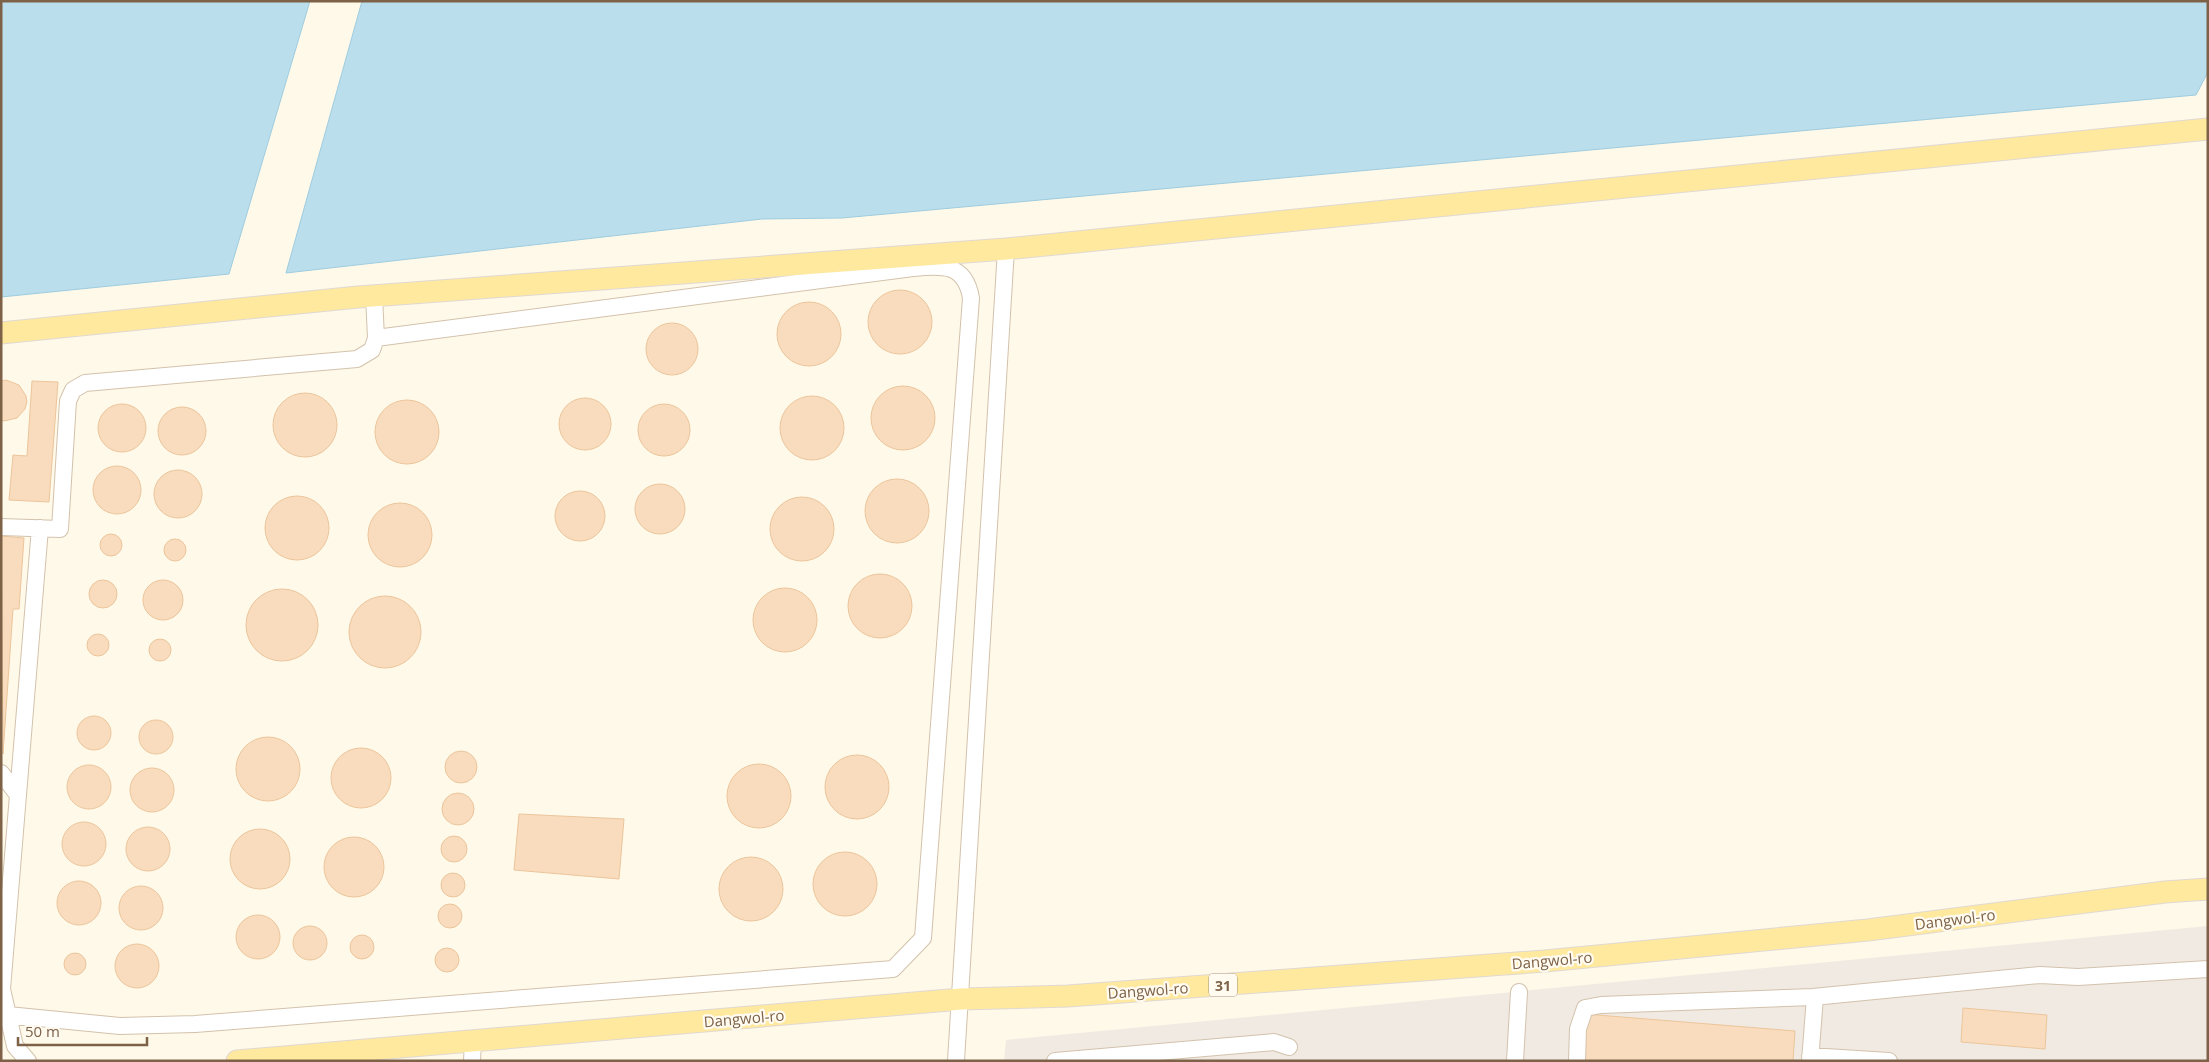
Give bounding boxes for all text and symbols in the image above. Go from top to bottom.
street label: Dangwol-ro [1914,904,1996,934]
street label: Dangwol-ro [1511,947,1593,973]
road number: 31 [1209,974,1237,996]
street label: Dangwol-ro [1107,977,1189,1003]
street label: Dangwol-ro [703,1005,785,1031]
scale bar [18,1014,146,1046]
text: 50 m [25,1021,60,1041]

